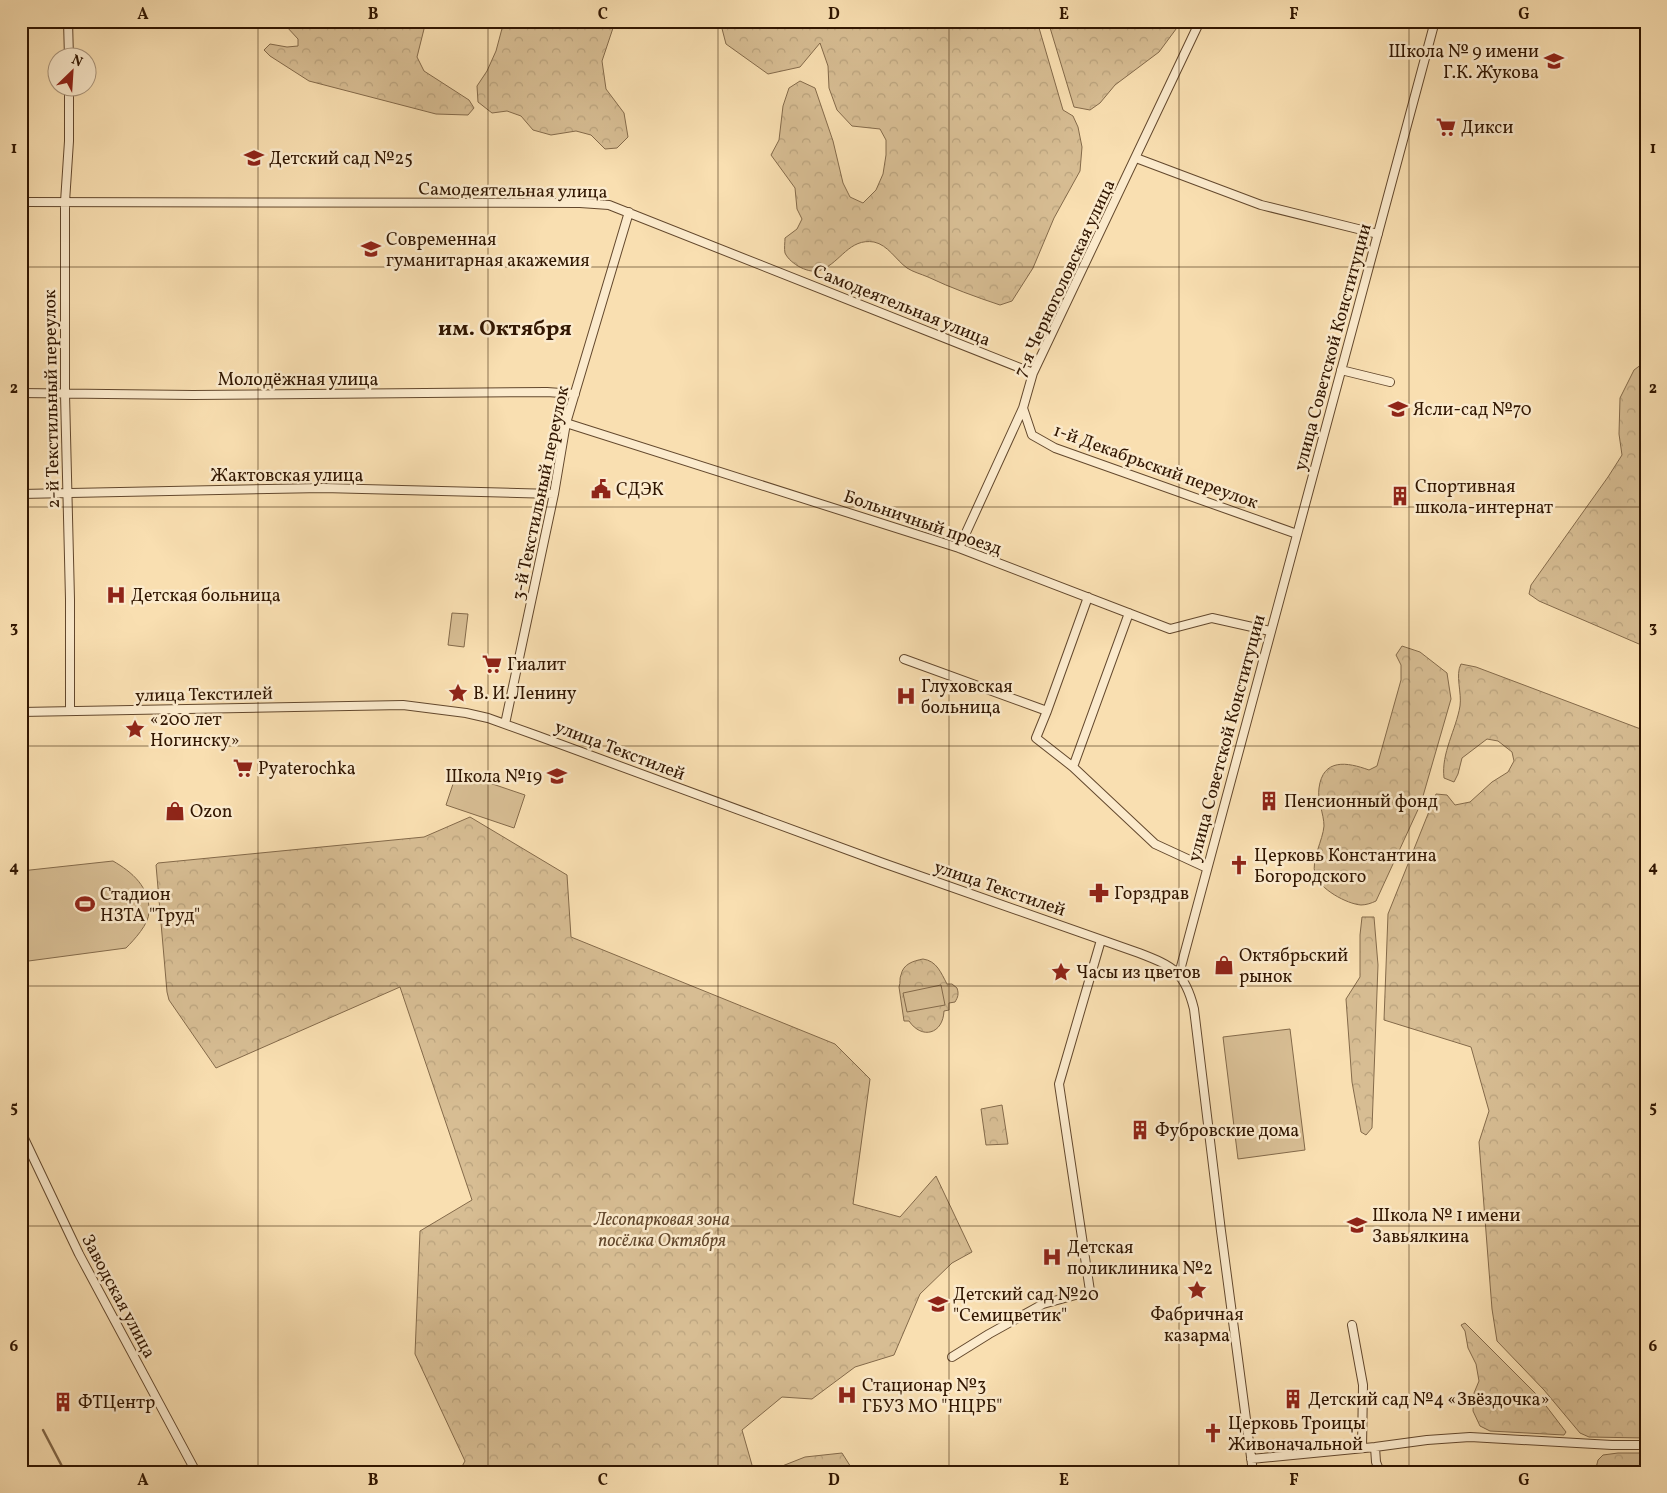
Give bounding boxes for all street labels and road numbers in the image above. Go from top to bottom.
street label: 7-я Черноголовская улица [1009,176,1122,382]
street label: Самодеятельная улица [418,177,608,206]
street label: улица Советской Конституции [1288,221,1379,474]
street label: Самодеятельная улица [809,259,994,353]
street label: 2-й Текстильный переулок [38,289,67,509]
street label: Молодёжная улица [218,368,378,393]
street label: 3-й Текстильный переулок [507,383,577,603]
street label: 1-й Декабрьский переулок [1050,419,1262,516]
street label: Жактовская улица [211,464,363,489]
street label: Больничный проезд [840,485,1005,562]
street label: улица Советской Конституции [1182,612,1273,865]
street label: улица Текстилей [135,682,273,709]
street label: улица Текстилей [551,715,688,788]
street label: улица Текстилей [930,855,1069,924]
street label: Заводская улица [74,1230,161,1363]

